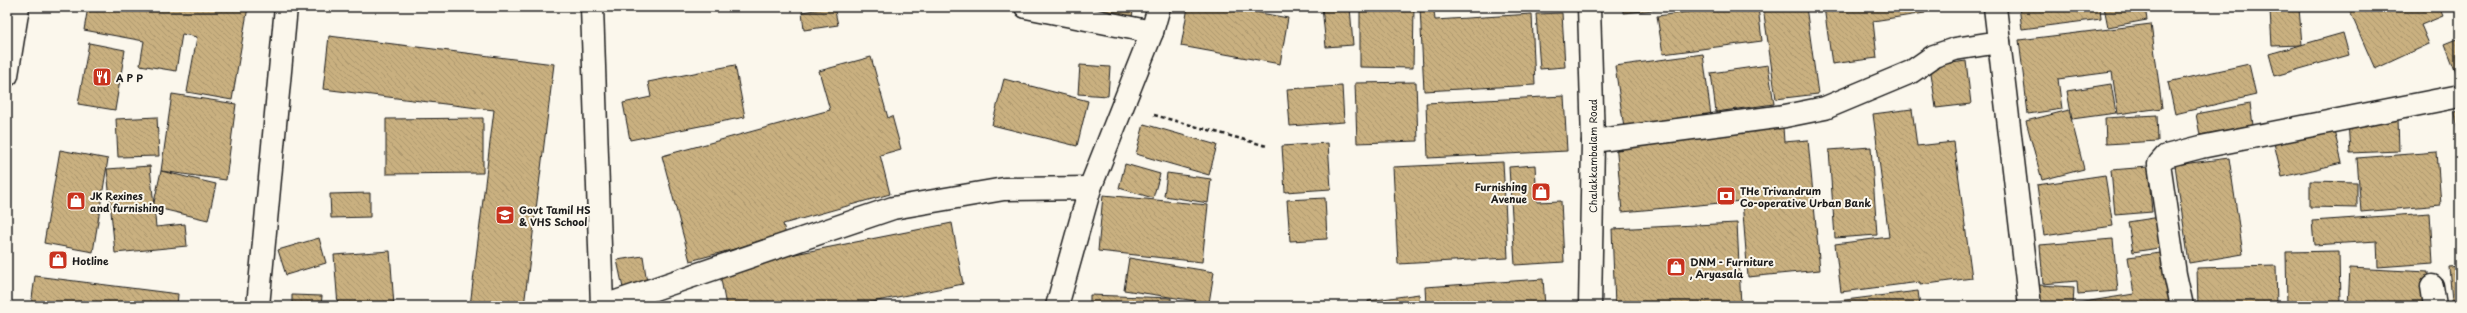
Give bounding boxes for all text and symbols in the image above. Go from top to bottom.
restaurant icon: A P P [91,66,113,88]
place label: A P P [115,70,143,85]
street label: Chalakkambalam Road [1585,99,1600,213]
place label: Furnishing Avenue [1475,179,1528,206]
shop icon: Furnishing Avenue [1530,181,1552,203]
place label: THe Trivandrum Co-operative Urban Bank [1740,183,1872,210]
bank icon: THe Trivandrum Co-operative Urban Bank [1715,185,1737,207]
place label: JK Rexines and furnishing [90,188,164,215]
shop icon: JK Rexines and furnishing [65,190,87,212]
place label: Govt Tamil HS & VHS School [519,202,591,229]
school or university icon: Govt Tamil HS & VHS School [494,204,516,226]
shop icon: Hotline [47,249,69,271]
place label: Hotline [72,253,109,268]
place label: DNM - Furniture , Aryasala [1689,254,1774,281]
shop icon: DNM - Furniture , Aryasala [1665,256,1687,278]

